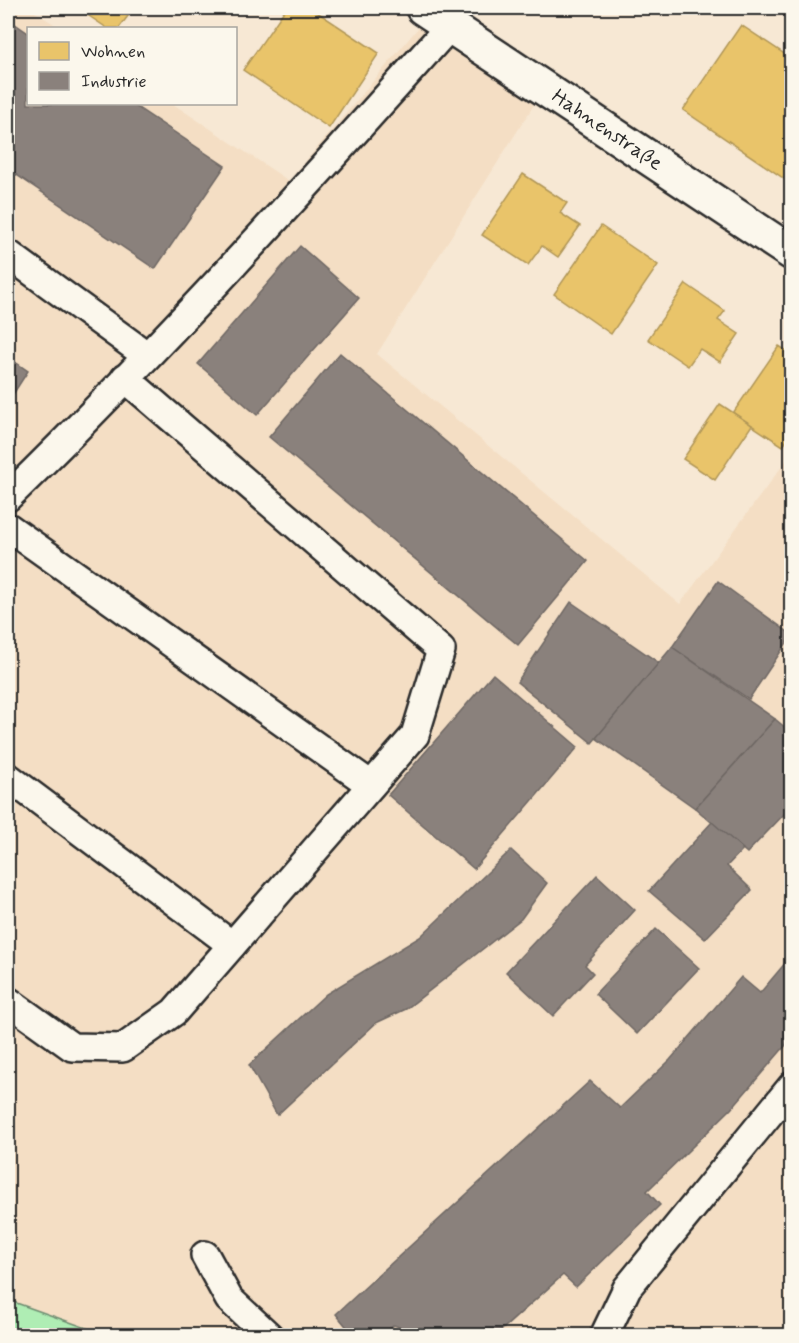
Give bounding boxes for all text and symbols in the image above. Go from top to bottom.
legend [27,27,237,105]
text: Wohnen [81,40,145,64]
text: Industrie [81,70,147,94]
street label: Hahnenstraße [546,83,668,177]

